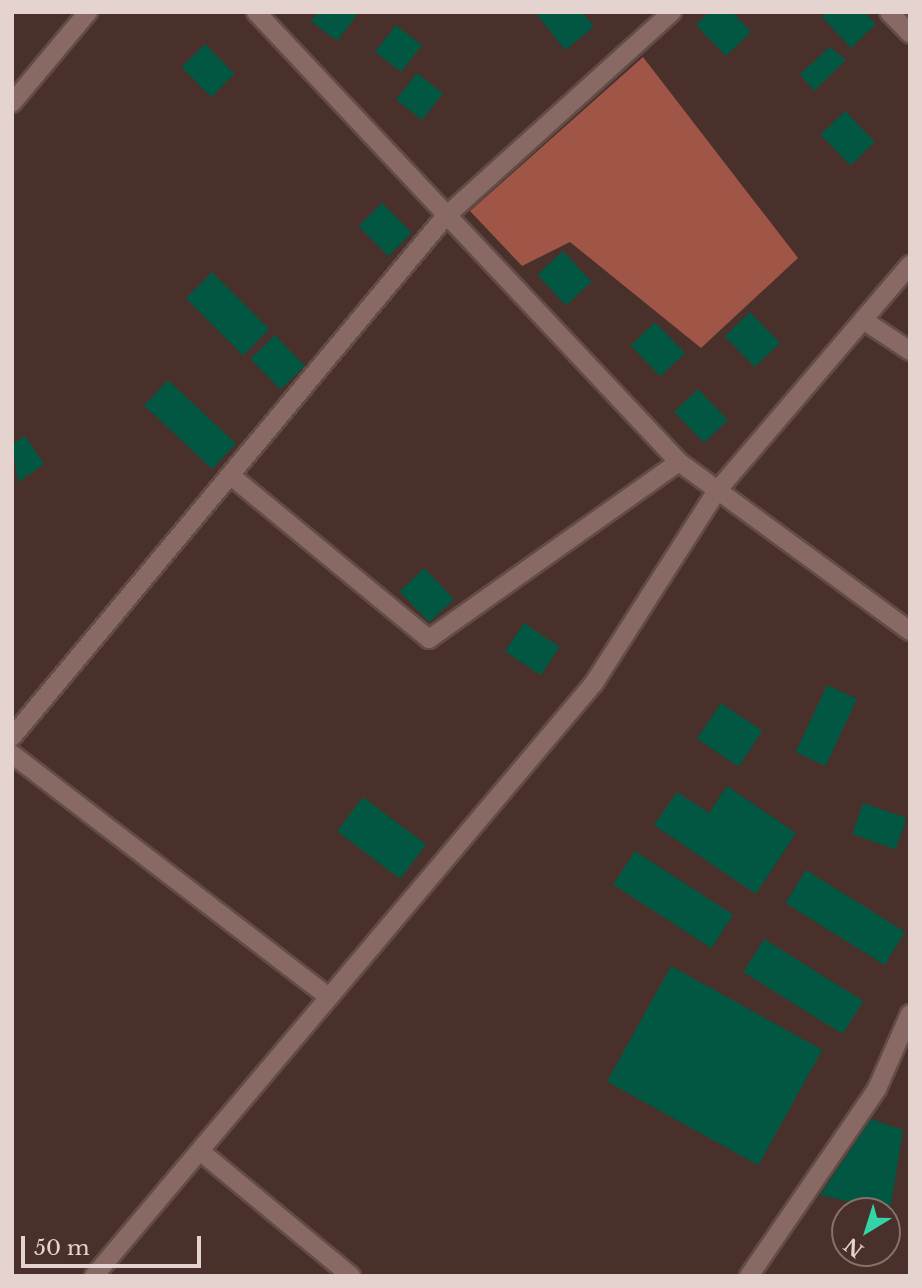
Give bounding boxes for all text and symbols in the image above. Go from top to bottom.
north arrow [831,1197,901,1267]
scale bar [24,1222,205,1266]
text: N [840,1233,868,1262]
text: 50 m [34,1235,89,1261]

